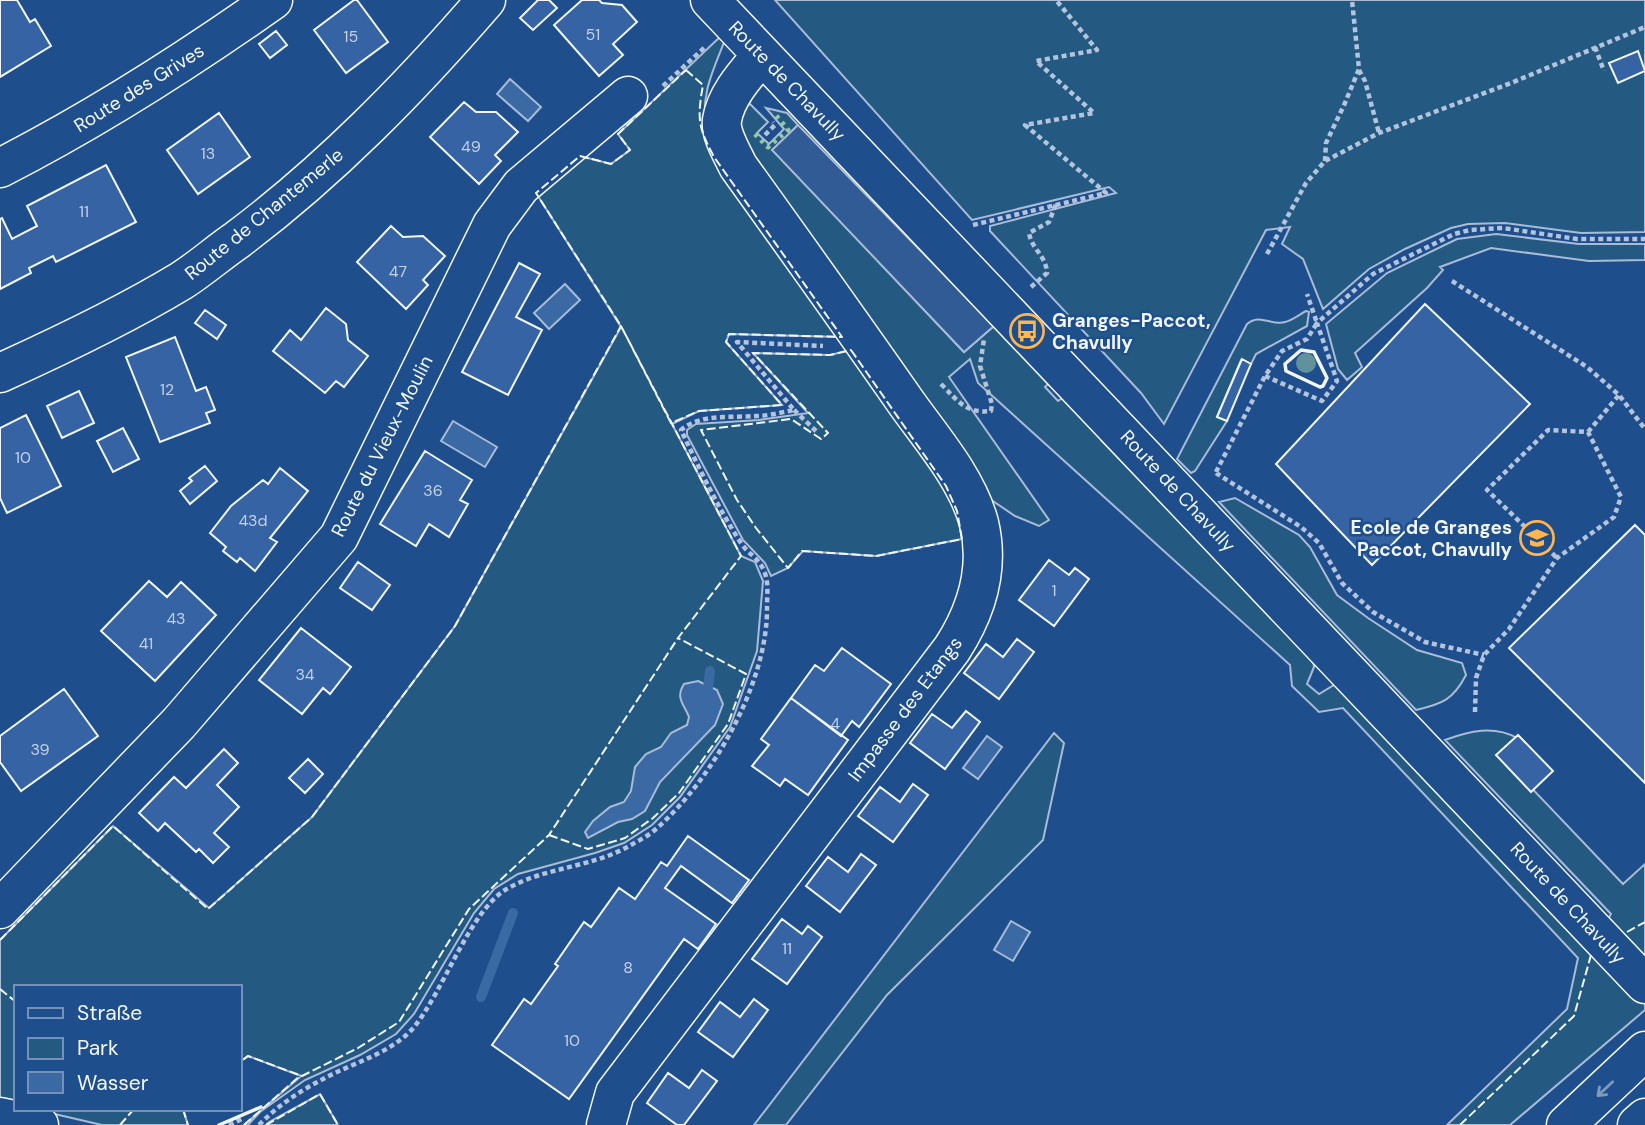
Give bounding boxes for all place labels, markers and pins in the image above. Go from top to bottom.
place label: Granges-Paccot, Chavully [1052,308,1211,355]
bus stop icon: Granges-Paccot, Chavully [1008,312,1046,350]
place label: Ecole de Granges Paccot, Chavully [1351,515,1513,562]
school or university icon: Ecole de Granges Paccot, Chavully [1518,519,1556,557]

